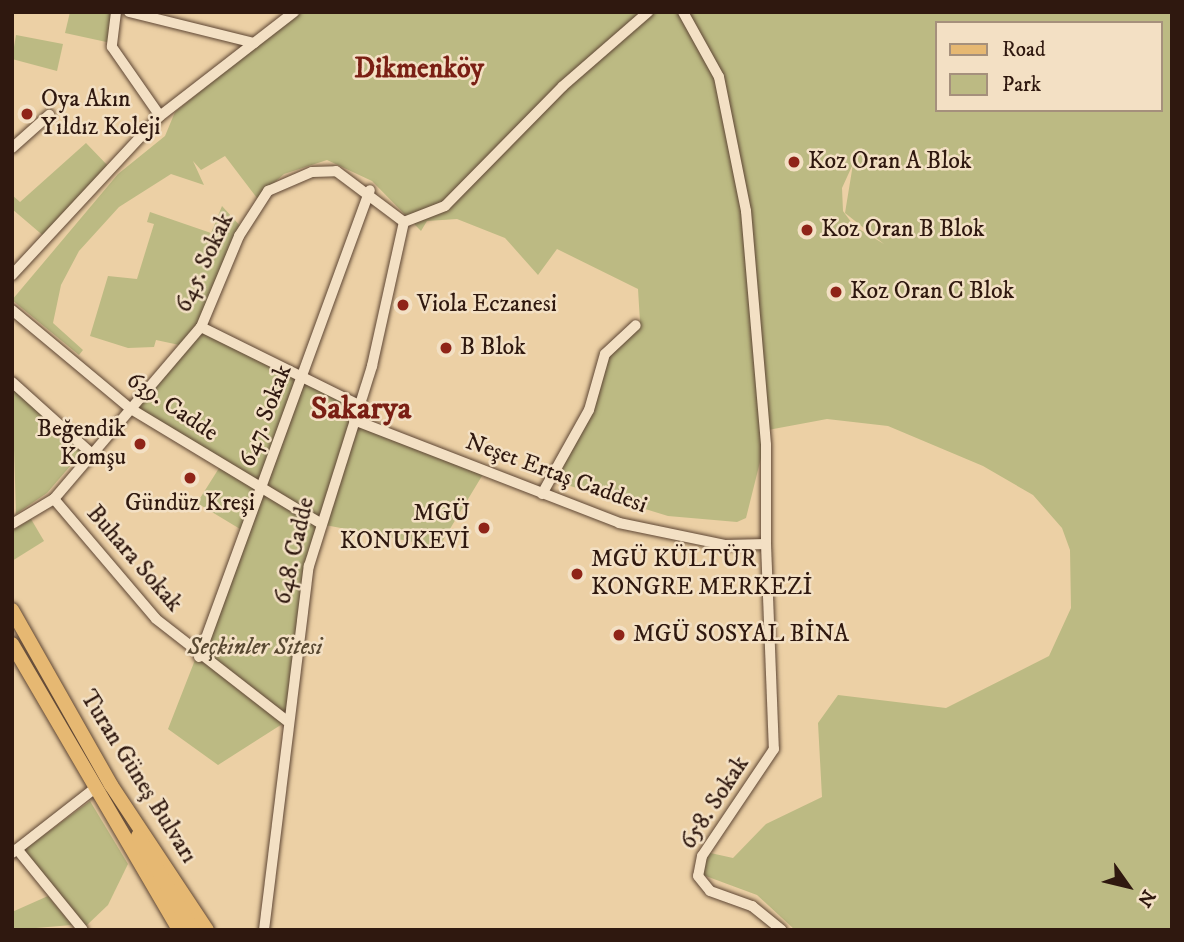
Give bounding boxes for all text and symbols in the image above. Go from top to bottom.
legend [936,21,1163,112]
text: Road [1002,37,1046,63]
district label: Dikmenköy [354,52,484,86]
text: Park [1002,72,1041,98]
place label: Oya Akın Yıldız Koleji [41,86,160,142]
marker: Oya Akın Yıldız Koleji [19,106,35,122]
place label: Koz Oran A Blok [808,148,972,176]
marker: Koz Oran A Blok [786,154,802,170]
street label: 645. Sokak [169,209,241,317]
place label: Koz Oran B Blok [821,216,985,244]
marker: Koz Oran B Blok [799,222,815,238]
place label: Koz Oran C Blok [850,278,1014,306]
marker: Koz Oran C Blok [828,284,844,300]
place label: Viola Eczanesi [417,291,557,319]
marker: Viola Eczanesi [395,297,411,313]
place label: B Blok [460,334,526,362]
marker: B Blok [438,340,454,356]
street label: 647. Sokak [233,361,299,471]
street label: 639. Cadde [121,366,223,448]
district label: Sakarya [311,390,411,428]
place label: Beğendik Komşu [37,416,126,472]
street label: Neşet Ertaş Caddesi [461,428,651,520]
marker: Beğendik Komşu [132,436,148,452]
marker: Gündüz Kreşi [182,470,198,486]
place label: Gündüz Kreşi [125,490,255,518]
street label: 648. Cadde [269,495,321,607]
street label: Buhara Sokak [80,500,188,618]
place label: MGÜ KONUKEVİ [340,500,470,556]
marker: MGÜ KONUKEVİ [476,520,492,536]
place label: MGÜ KÜLTÜR KONGRE MERKEZİ [591,546,812,602]
marker: MGÜ KÜLTÜR KONGRE MERKEZİ [569,566,585,582]
place label: MGÜ SOSYAL BİNA [633,621,849,649]
marker: MGÜ SOSYAL BİNA [611,627,627,643]
park label: Seçkinler Sitesi [188,634,322,662]
street label: Turan Güneş Bulvarı [73,685,203,869]
street label: 658. Sokak [674,751,756,855]
north arrow [1093,851,1163,921]
text: N [1132,885,1160,911]

